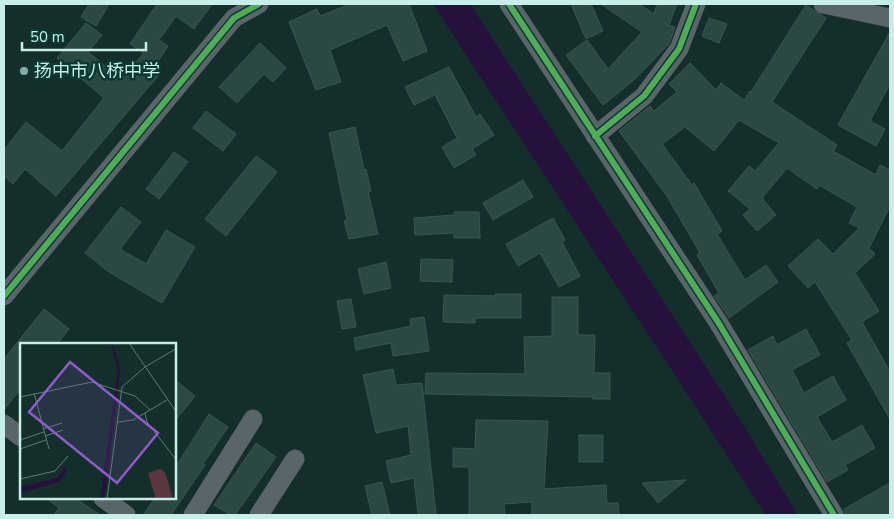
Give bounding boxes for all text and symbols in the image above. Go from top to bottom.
scale bar [22,20,146,52]
text: 50 m [30,27,65,47]
place label: 扬中市八桥中学 [34,59,160,83]
marker: 扬中市八桥中学 [18,65,30,77]
inset map [20,343,176,499]

